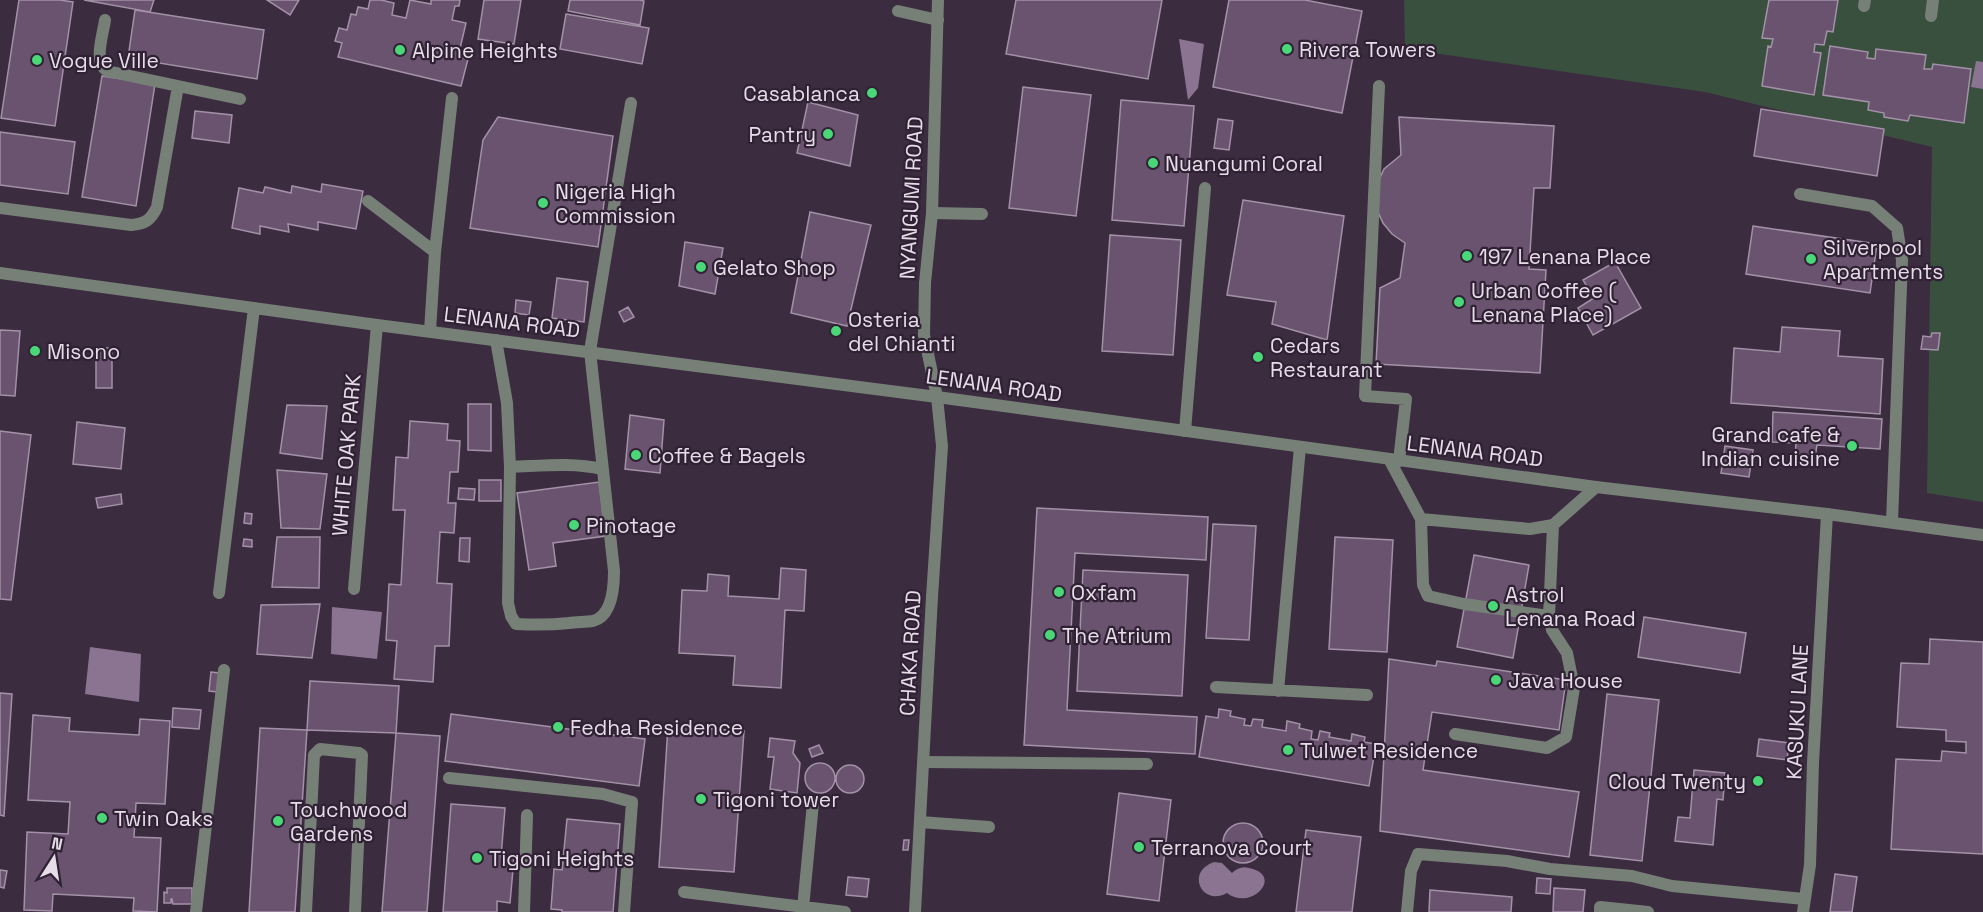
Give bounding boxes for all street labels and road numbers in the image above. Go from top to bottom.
street label: NYANGUMI ROAD [893,116,929,280]
street label: LENANA ROAD [442,300,582,344]
street label: LENANA ROAD [924,362,1064,408]
street label: WHITE OAK PARK [325,373,367,537]
street label: LENANA ROAD [1405,429,1545,473]
street label: CHAKA ROAD [893,589,927,717]
street label: KASUKU LANE [1780,644,1814,780]

